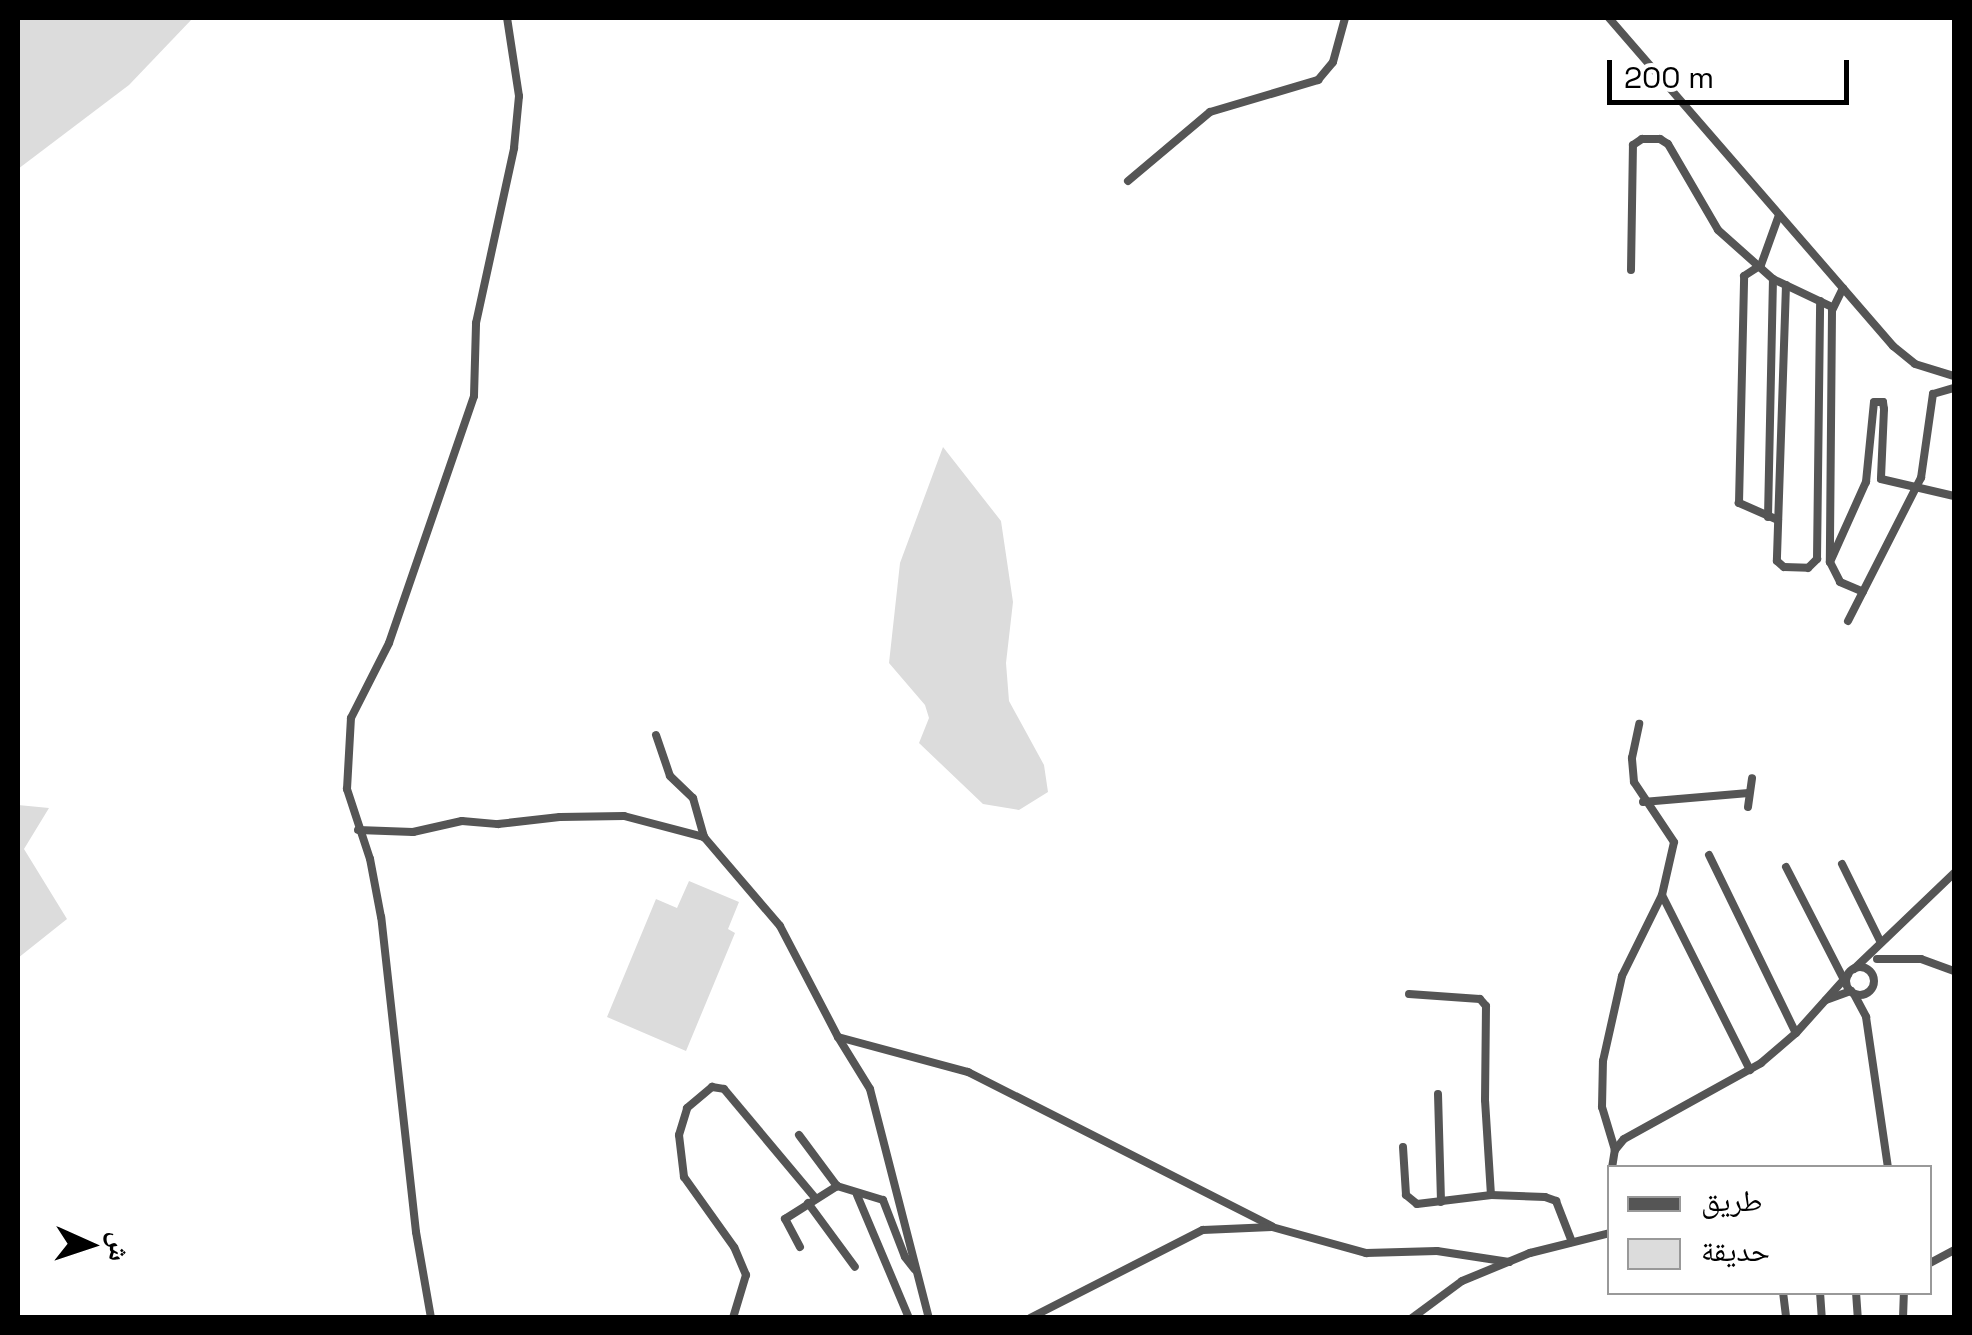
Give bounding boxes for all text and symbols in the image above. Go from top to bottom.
scale bar [1612,40,1854,102]
text: 200 m [1624,58,1714,97]
legend [1607,1165,1932,1295]
text: طريق [1701,1181,1762,1220]
north arrow [40,1195,140,1295]
text: ش [101,1231,139,1262]
text: حديقة [1701,1231,1770,1270]

